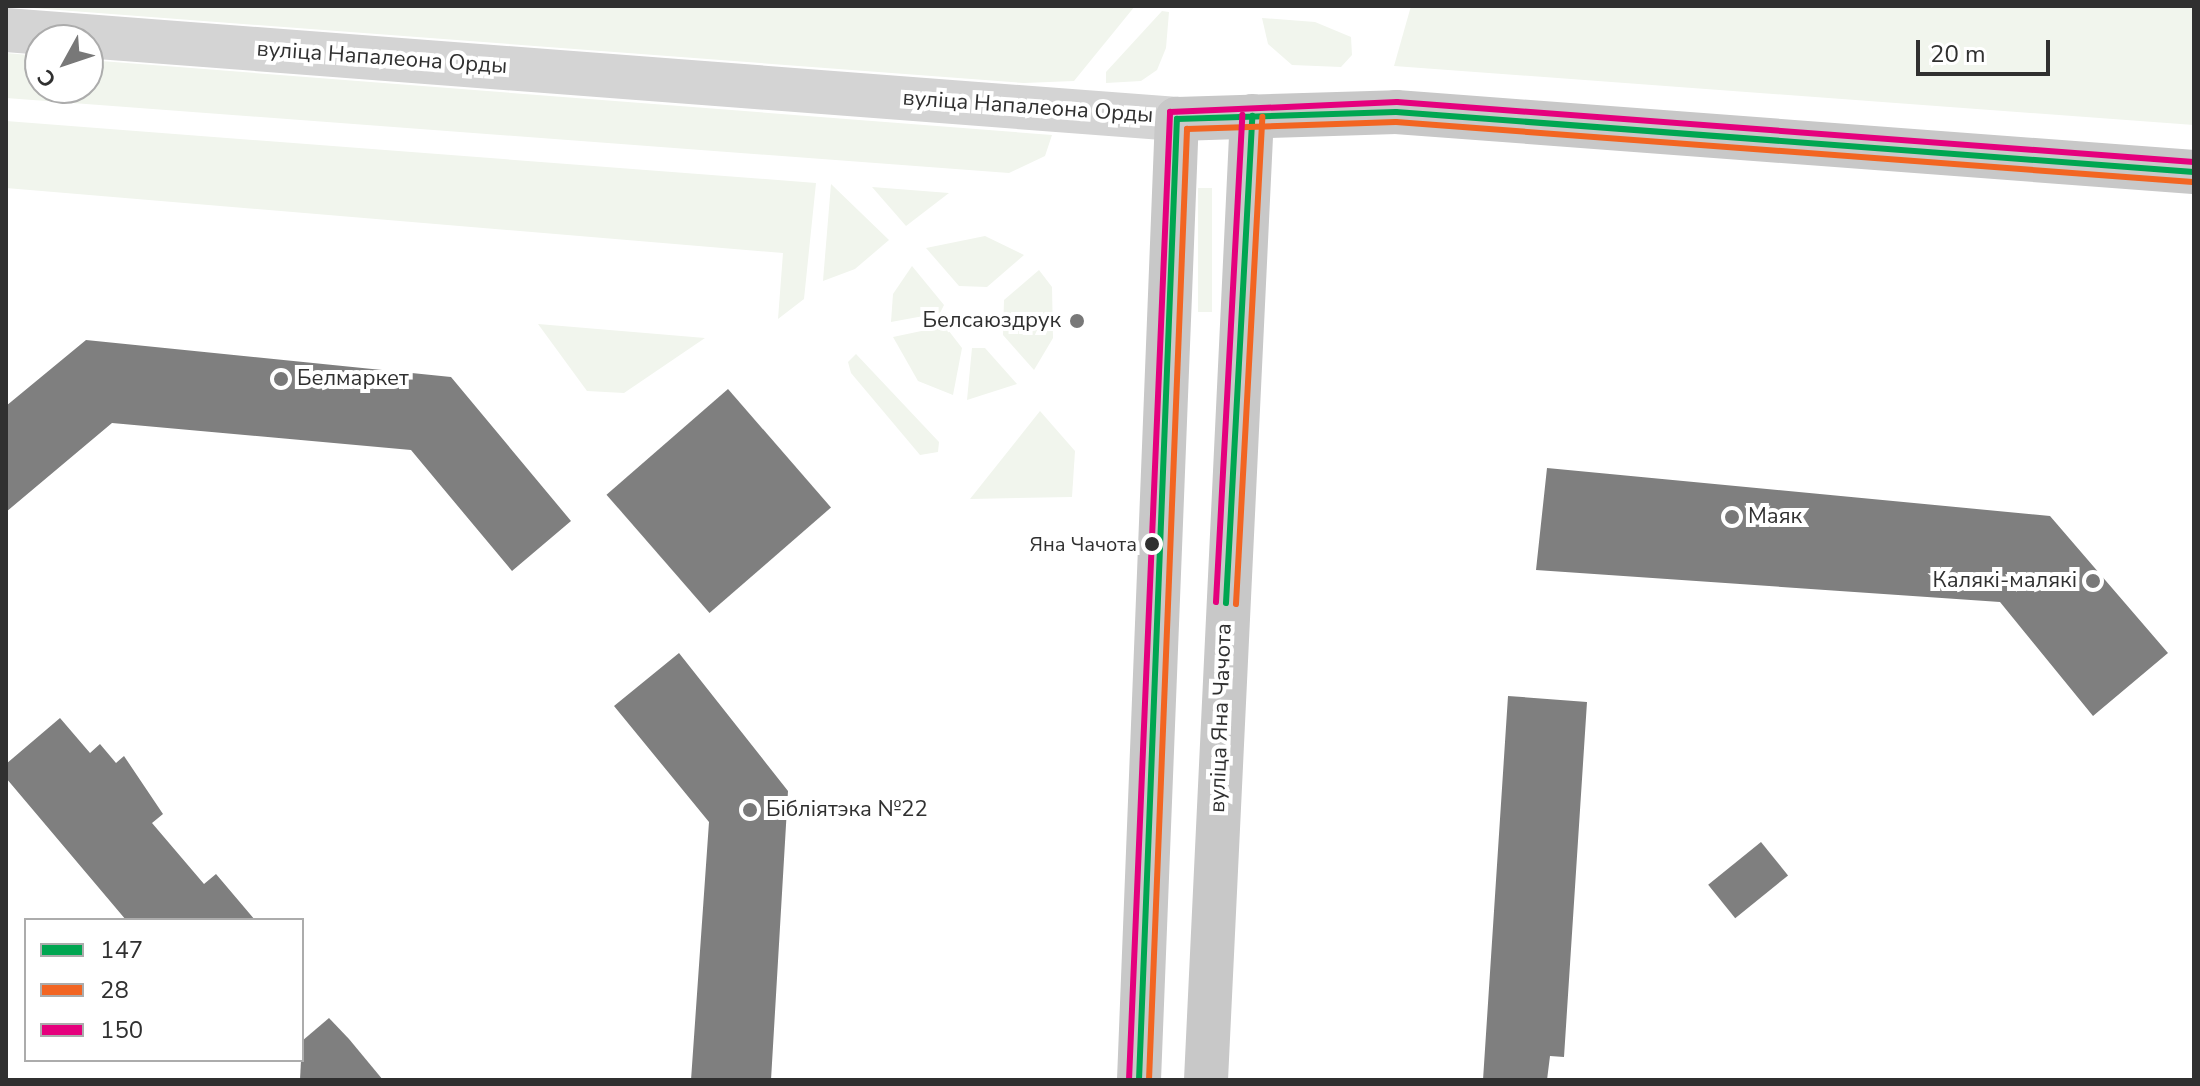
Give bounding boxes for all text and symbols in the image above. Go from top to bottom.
north arrow [24,24,104,104]
scale bar [1920,24,2054,74]
street label: вуліца Напалеона Орды [256,36,508,80]
text: 20 m [1930,38,1986,70]
text: С [31,63,63,94]
street label: вуліца Напалеона Орды [902,85,1154,129]
place label: Белсаюздрук [923,308,1061,334]
marker: Белсаюздрук [1068,312,1086,330]
place label: Белмаркет [297,366,409,392]
marker: Белмаркет [272,370,290,388]
place label: Маяк [1748,504,1802,530]
marker: Маяк [1723,508,1741,526]
place label: Яна Чачота [1030,532,1137,556]
marker: Яна Чачота [1144,536,1160,552]
place label: Калякі-малякі [1933,568,2077,594]
marker: Калякі-малякі [2084,572,2102,590]
street label: вуліца Яна Чачота [1204,623,1238,813]
place label: Бібліятэка №22 [766,797,928,823]
marker: Бібліятэка №22 [741,801,759,819]
legend [24,918,304,1062]
text: 147 [100,934,143,966]
text: 28 [100,974,129,1006]
text: 150 [100,1014,143,1046]

